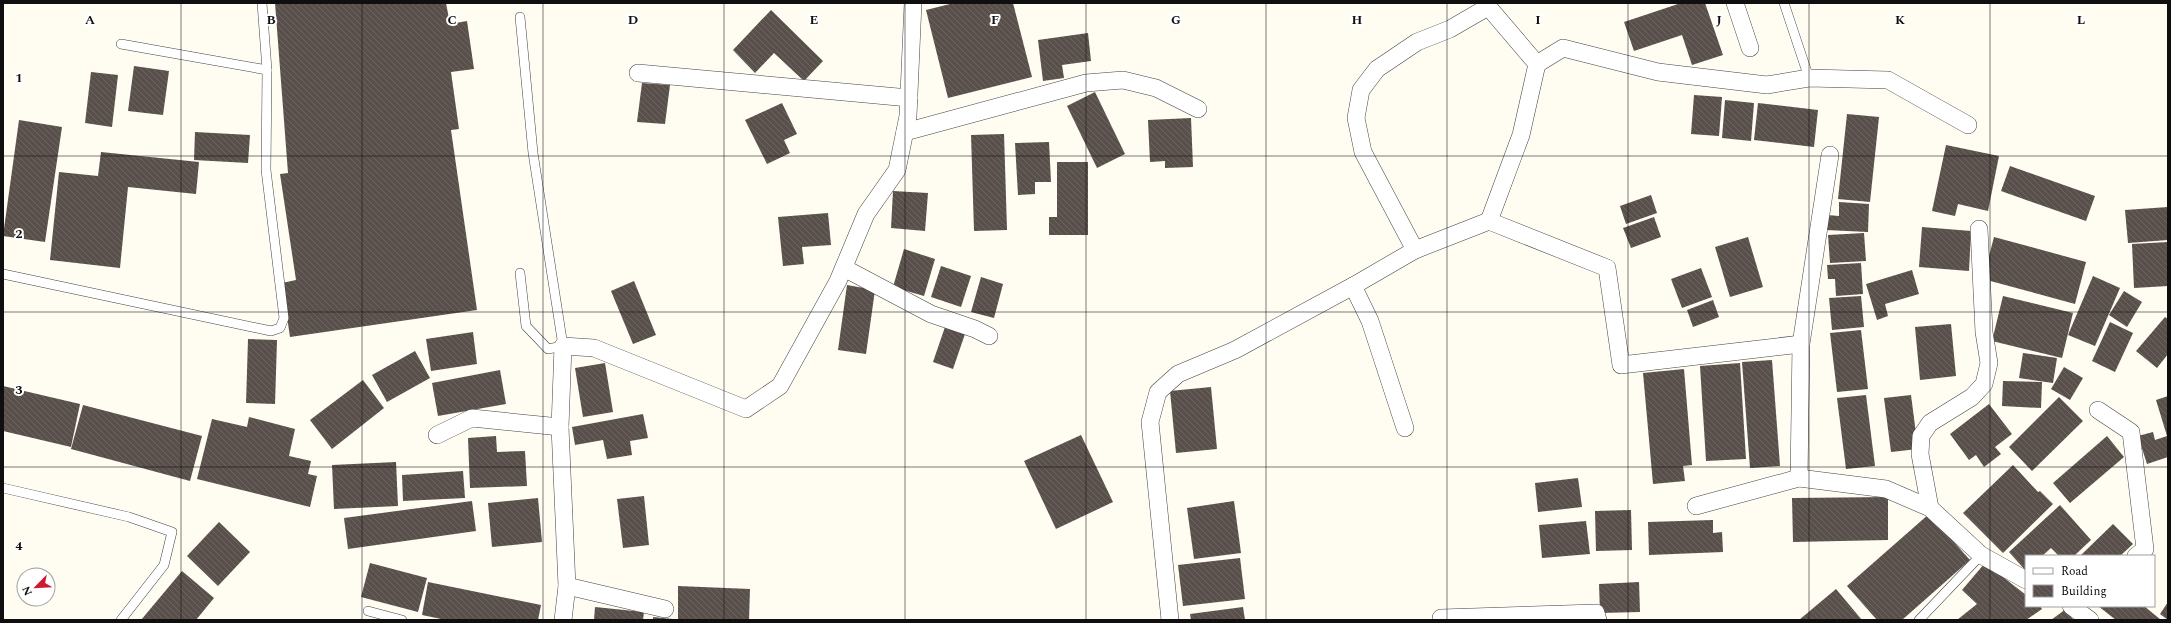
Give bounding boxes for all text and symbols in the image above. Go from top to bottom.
text: A [85,10,95,30]
text: B [266,10,276,30]
text: C [447,10,457,30]
text: D [628,10,638,30]
text: E [810,10,819,30]
text: F [991,10,999,30]
text: G [1171,10,1181,30]
text: H [1352,10,1363,30]
text: I [1535,10,1541,30]
text: J [1716,10,1722,30]
text: K [1895,10,1905,30]
text: L [2077,10,2085,30]
text: 1 [15,68,23,88]
text: 2 [15,224,23,244]
text: 3 [15,380,23,400]
text: 4 [15,536,23,556]
legend [2025,555,2155,607]
text: Road [2061,562,2088,581]
north arrow [16,567,56,607]
text: Building [2061,582,2107,601]
text: N [18,583,37,598]

